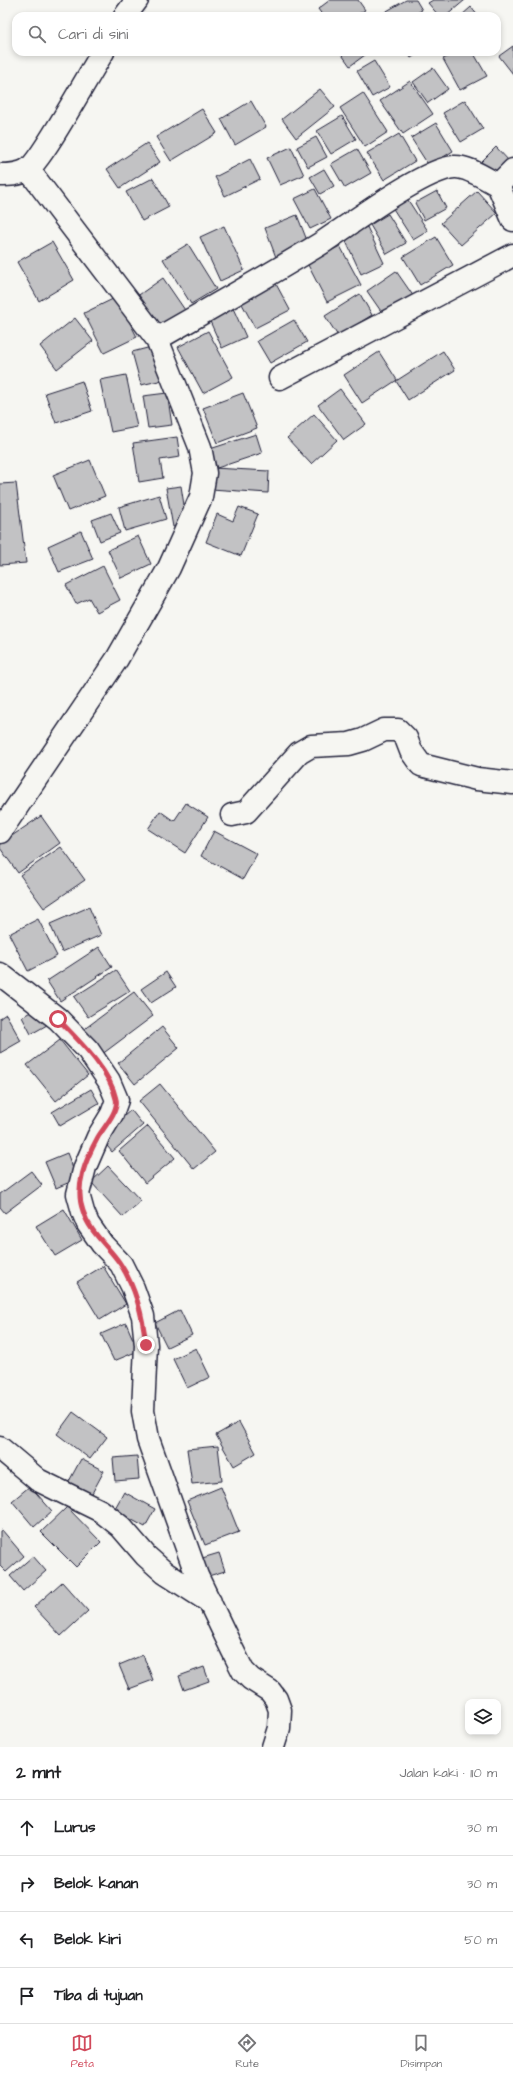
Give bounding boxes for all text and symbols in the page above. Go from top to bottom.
search box [12,12,501,56]
icon: search [26,23,48,45]
text: Cari di sini [58,24,128,45]
route start [49,1010,67,1028]
route end [137,1336,155,1354]
map controls [465,1699,501,1735]
button: layers [465,1699,501,1735]
text: 2 mnt [16,1761,61,1785]
text: Jalan kaki · 110 m [400,1764,497,1782]
icon: ahead [16,1817,38,1839]
text: Lurus [54,1817,95,1838]
text: 30 m [467,1819,497,1837]
icon: right [16,1873,38,1895]
text: Belok kanan [54,1873,138,1894]
text: 30 m [467,1875,497,1893]
icon: left [16,1929,38,1951]
text: Belok kiri [54,1929,121,1950]
text: 50 m [464,1931,497,1949]
icon: arrive [16,1985,38,2007]
text: Tiba di tujuan [54,1985,143,2006]
tab: Peta [71,2032,94,2071]
tab: Rute [235,2032,259,2071]
tab: Disimpan [400,2032,442,2071]

